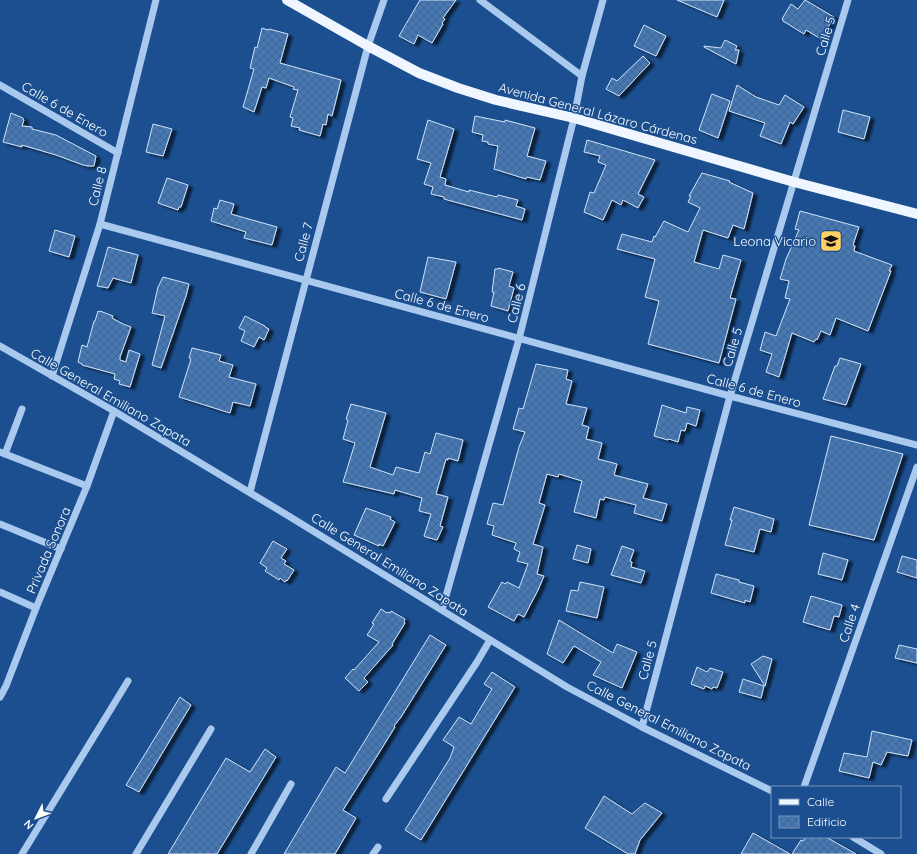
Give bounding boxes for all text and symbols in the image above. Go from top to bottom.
street label: Calle 5 [811,14,839,58]
street label: Calle 6 de Enero [19,78,111,140]
street label: Avenida General Lázaro Cárdenas [497,79,699,147]
street label: Calle 8 [84,165,110,207]
street label: Calle 7 [290,220,316,263]
school or university icon: Leona Vicario [818,228,844,254]
place label: Leona Vicario [733,233,816,249]
street label: Calle 6 [503,282,529,324]
street label: Calle 6 de Enero [393,285,491,325]
street label: Calle 5 [718,325,746,369]
street label: Calle General Emiliano Zapata [28,344,194,450]
street label: Calle 6 de Enero [705,370,803,410]
street label: Privada Sonora [23,504,73,596]
street label: Calle General Emiliano Zapata [308,509,472,619]
street label: Calle 4 [835,601,863,645]
street label: Calle 5 [634,639,660,681]
street label: Calle General Emiliano Zapata [584,676,754,774]
legend [771,786,901,838]
text: Calle [807,794,835,809]
north arrow [16,798,56,838]
text: Edificio [807,814,847,829]
text: N [21,817,36,832]

